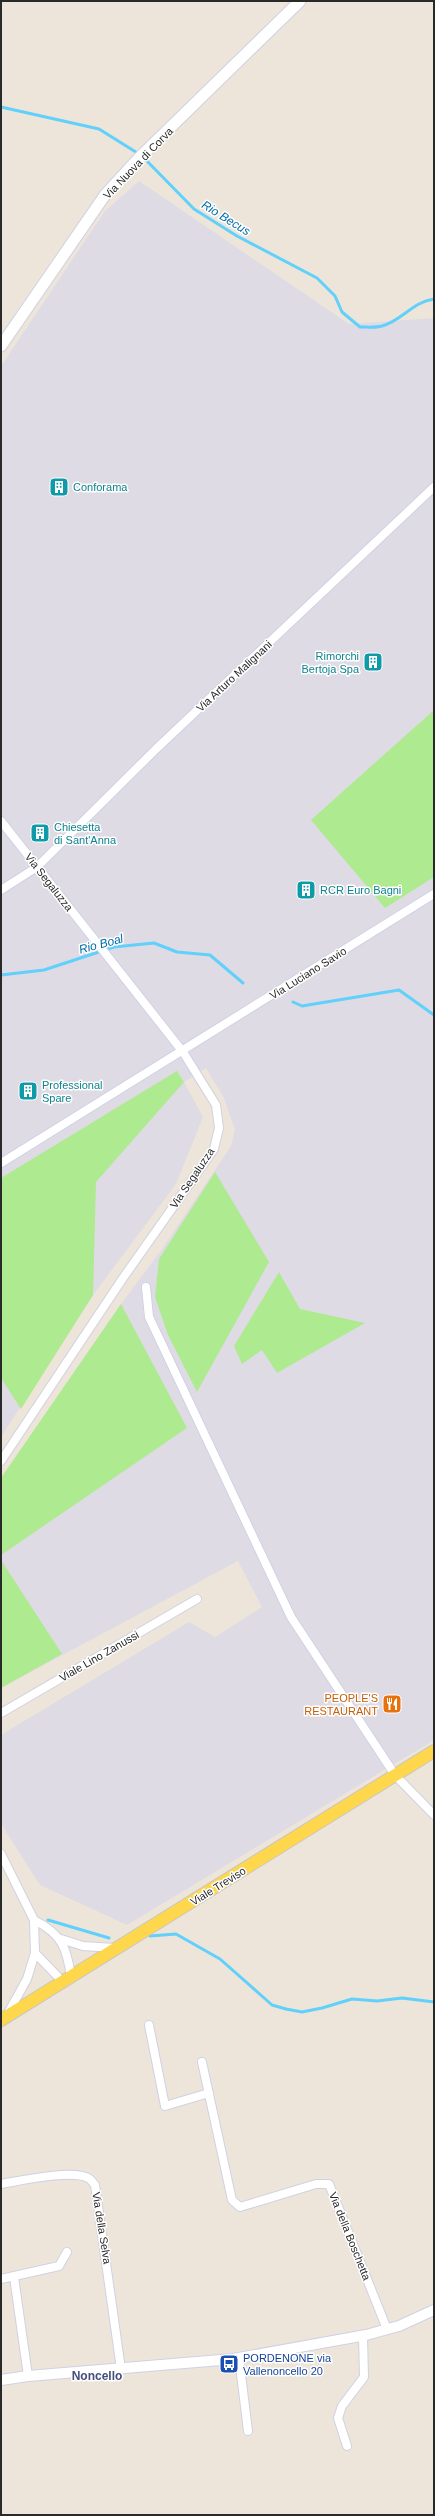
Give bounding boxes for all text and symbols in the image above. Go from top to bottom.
street label: Via Nuova di Corva [101,124,176,201]
water label: Rio Becus [199,198,253,238]
building icon: Conforama [48,476,70,498]
place label: Conforama [73,481,128,493]
street label: Via Arturo Malignani [194,638,274,714]
place label: Rimorchi Bertoja Spa [302,650,360,675]
building icon: Rimorchi Bertoja Spa [362,651,384,673]
place label: Chiesetta di Sant'Anna [54,821,117,846]
building icon: Chiesetta di Sant'Anna [29,822,51,844]
street label: Via Segaluzza [23,851,76,914]
building icon: RCR Euro Bagni [295,879,317,901]
place label: RCR Euro Bagni [320,884,401,896]
water label: Rio Boal [77,931,125,957]
street label: Via Luciano Savio [268,945,348,1001]
place label: Professional Spare [42,1079,103,1104]
building icon: Professional Spare [17,1080,39,1102]
street label: Via Segaluzza [167,1145,217,1210]
street label: Viale Lino Zanussi [57,1628,141,1684]
place label: PEOPLE'S RESTAURANT [304,1692,378,1717]
restaurant icon: PEOPLE'S RESTAURANT [381,1693,403,1715]
street label: Viale Treviso [188,1864,248,1908]
street label: Via della Boschetta [327,2190,373,2283]
street label: Via della Selva [90,2191,114,2266]
place label: PORDENONE via Vallenoncello 20 [243,2352,332,2377]
bus stop icon: PORDENONE via Vallenoncello 20 [218,2353,240,2375]
district label: Noncello [72,2369,122,2383]

